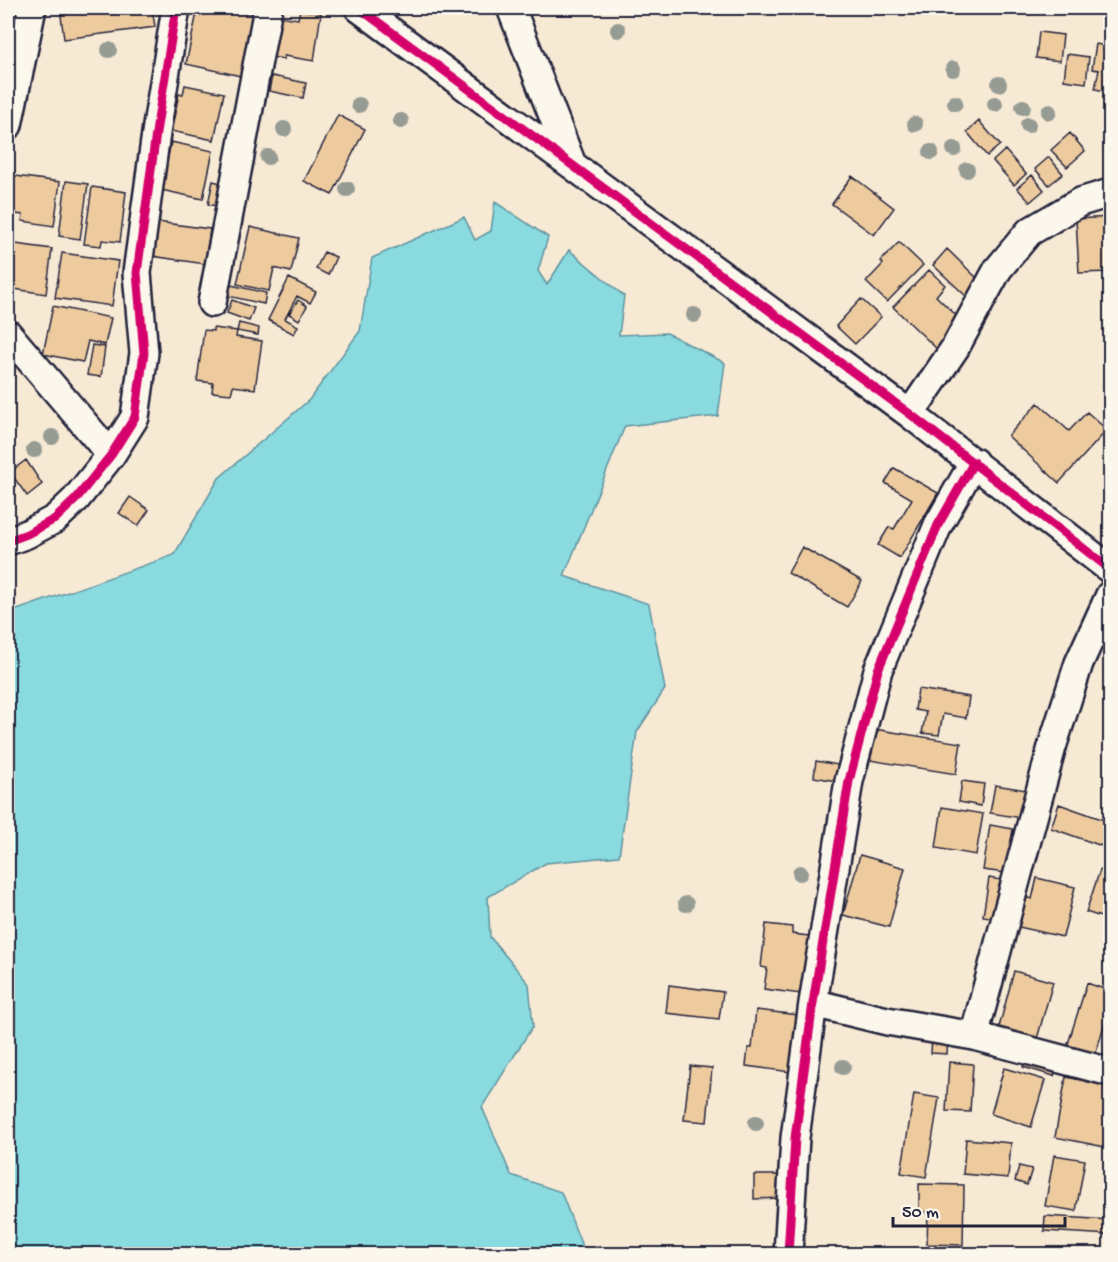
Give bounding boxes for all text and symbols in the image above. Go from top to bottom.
scale bar [893,1190,1066,1228]
text: 50 m [902,1203,939,1224]

